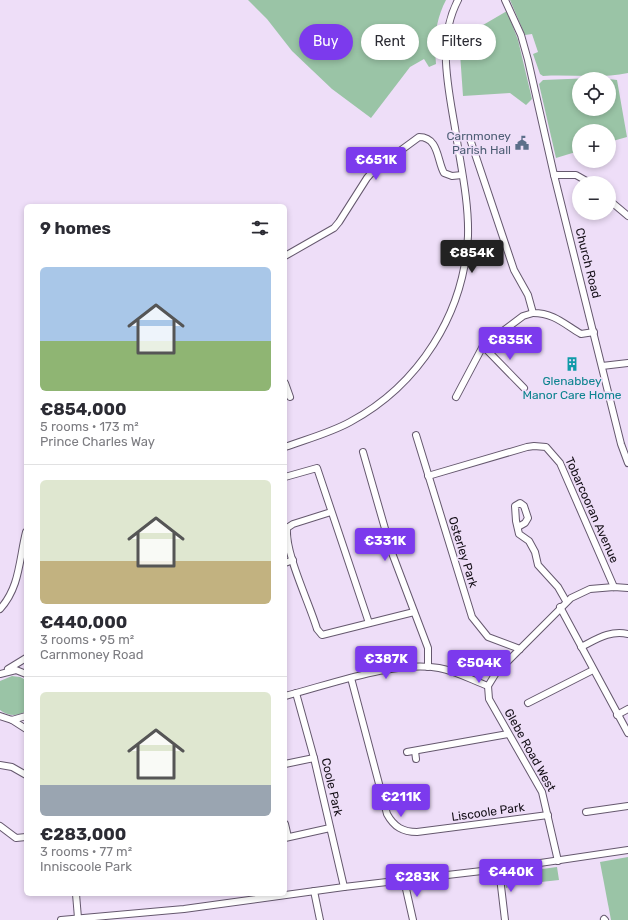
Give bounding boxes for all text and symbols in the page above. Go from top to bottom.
chip: Buy [299,24,353,60]
chip: Rent [361,24,419,60]
chip: Filters [427,24,496,60]
map controls [572,72,616,220]
button: locate [572,72,616,116]
button: + [572,124,616,168]
place label: Carnmoney Parish Hall [447,129,511,157]
public building icon: Carnmoney Parish Hall [514,135,530,151]
pin: €651K [348,147,404,181]
text: €651K [355,152,397,167]
button: − [572,176,616,220]
icon: filters [249,217,271,239]
text: 9 homes [40,218,111,238]
street label: Church Road [572,226,604,300]
pin: €854K [444,240,500,274]
text: €854K [450,245,494,260]
icon: home [120,293,192,365]
pin: €835K [482,327,538,361]
text: €835K [488,332,532,347]
building icon: Glenabbey Manor Care Home [564,356,580,372]
place label: Glenabbey Manor Care Home [522,374,622,402]
text: €854,000 [40,399,127,419]
text: 5 rooms · 173 m² [40,419,139,434]
text: Prince Charles Way [40,434,155,449]
street label: Tobarcooran Avenue [562,455,622,565]
icon: home [120,506,192,578]
street label: Osterley Park [446,515,481,590]
pin: €331K [357,528,413,562]
text: €331K [364,533,406,548]
text: €440,000 [40,612,127,632]
text: 3 rooms · 95 m² [40,632,134,647]
pin: €387K [358,646,414,680]
text: Carnmoney Road [40,647,143,662]
pin: €504K [451,650,507,684]
text: €387K [364,651,408,666]
text: €504K [457,655,501,670]
street label: Glebe Road West [501,706,559,794]
icon: home [120,718,192,790]
street label: Coole Park [319,757,346,818]
pin: €211K [373,784,429,818]
text: €211K [381,789,421,804]
street label: Liscoole Park [451,800,526,824]
text: €283,000 [40,824,126,844]
text: 3 rooms · 77 m² [40,844,132,859]
text: Inniscoole Park [40,859,132,874]
pin: €440K [483,859,539,893]
pin: €283K [389,864,445,898]
text: €440K [488,864,534,879]
text: €283K [395,869,439,884]

